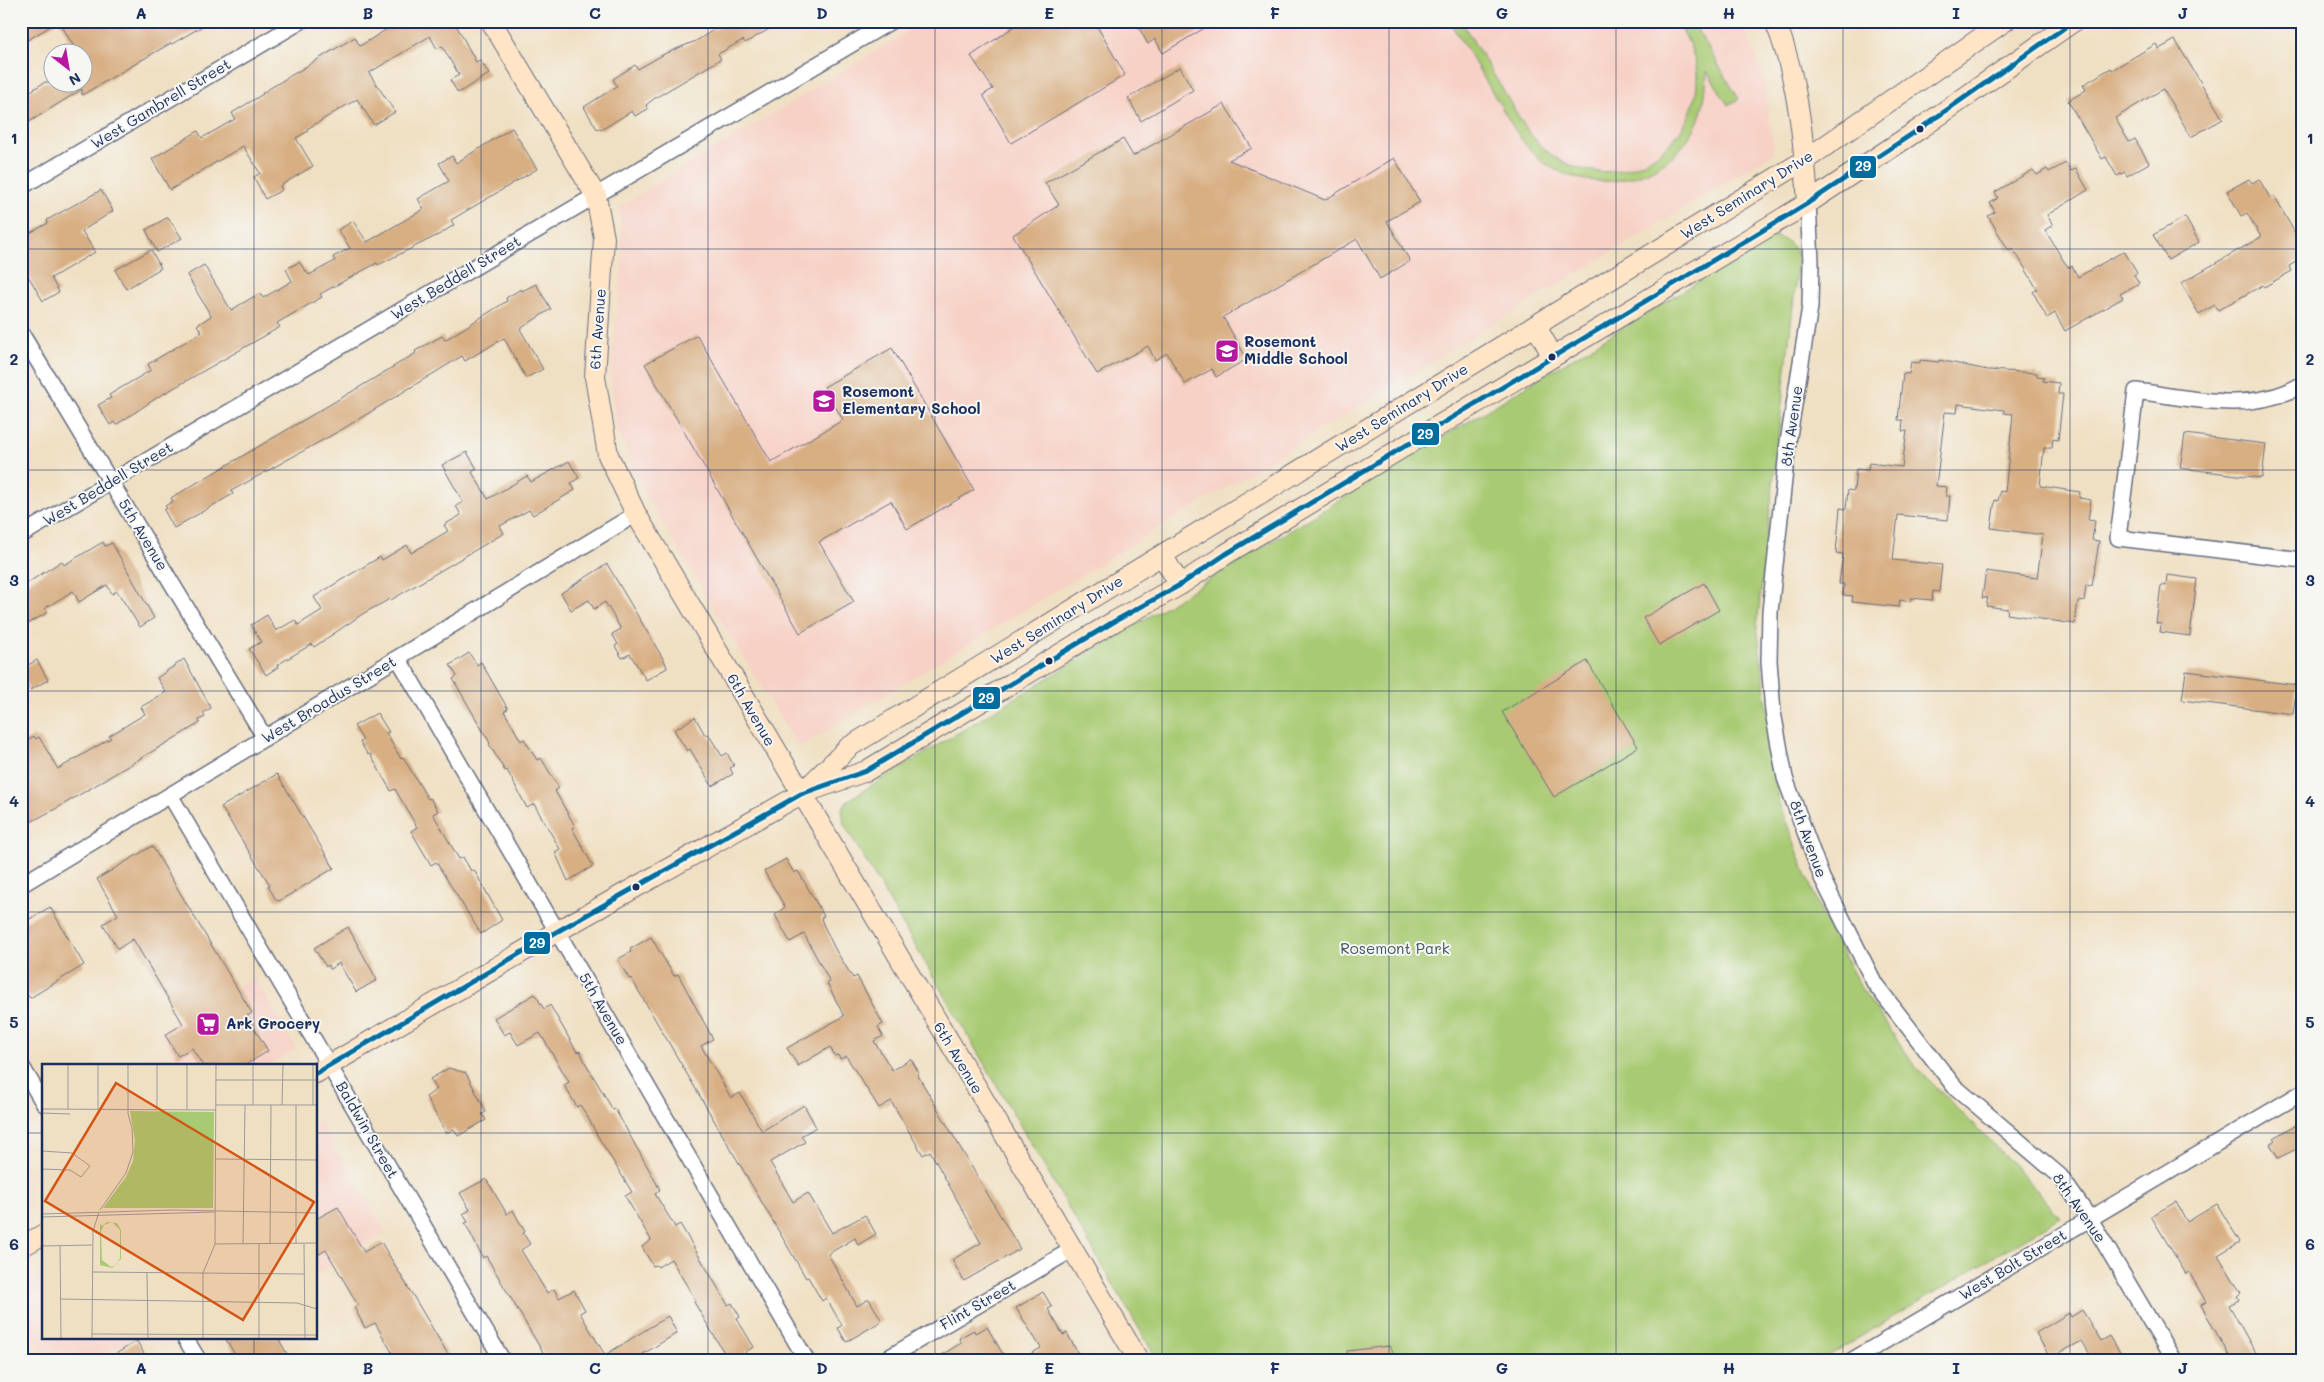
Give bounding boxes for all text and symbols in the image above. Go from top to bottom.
text: A [135,2,147,23]
text: B [363,2,373,23]
text: C [589,2,601,23]
text: D [816,2,828,23]
text: E [1044,2,1054,23]
text: F [1270,2,1280,23]
text: G [1496,2,1508,23]
text: H [1723,2,1735,23]
text: I [1952,2,1960,23]
text: J [2178,2,2188,23]
north arrow [42,42,92,92]
street label: West Gambrell Street [87,53,234,153]
text: N [65,69,84,90]
unlabelled marker [1915,124,1925,134]
text: 1 [10,127,18,148]
text: 1 [2306,127,2314,148]
street label: West Seminary Drive [1676,145,1817,243]
line badge: 29 [1849,155,1877,179]
text: 29 [1855,156,1872,175]
street label: West Beddell Street [387,230,524,324]
street label: 6th Avenue [584,288,610,370]
place label: Rosemont Middle School [1244,331,1348,368]
school or university icon: Rosemont Middle School [1214,338,1240,364]
text: 2 [10,348,19,369]
text: 2 [2306,348,2315,369]
unlabelled marker [1547,352,1557,362]
street label: West Seminary Drive [1331,358,1472,456]
place label: Rosemont Elementary School [842,381,981,418]
street label: 8th Avenue [1775,384,1807,467]
school or university icon: Rosemont Elementary School [811,388,837,414]
line badge: 29 [1411,422,1440,446]
text: 29 [1417,424,1434,443]
street label: West Beddell Street [39,436,176,530]
street label: 5th Avenue [115,495,173,574]
text: 3 [9,569,19,590]
text: 3 [2305,569,2315,590]
street label: West Seminary Drive [986,570,1127,668]
street label: West Broadus Street [257,651,400,747]
unlabelled marker [1044,656,1054,666]
street label: 6th Avenue [723,670,781,749]
line badge: 29 [972,686,1001,710]
text: 29 [978,688,995,707]
text: 4 [9,790,19,811]
text: 4 [2305,790,2315,811]
street label: 8th Avenue [1786,797,1832,880]
unlabelled marker [631,882,641,892]
line badge: 29 [523,931,551,955]
text: 29 [529,933,546,952]
park label: Rosemont Park [1340,938,1450,958]
street label: 5th Avenue [575,969,633,1048]
text: 5 [9,1011,19,1032]
supermarket icon: Ark Grocery [195,1011,221,1037]
text: 5 [2305,1011,2315,1032]
place label: Ark Grocery [226,1013,320,1033]
street label: 6th Avenue [929,1018,988,1097]
inset map [42,1064,318,1340]
street label: Baldwin Street [332,1077,404,1182]
street label: 8th Avenue [2048,1169,2111,1246]
street label: West Bolt Street [1955,1224,2070,1304]
text: 6 [9,1233,19,1254]
text: 6 [2305,1233,2315,1254]
street label: Flint Street [936,1274,1019,1334]
text: A [135,1357,147,1378]
text: B [363,1357,373,1378]
text: C [589,1357,601,1378]
text: D [816,1357,828,1378]
text: E [1044,1357,1054,1378]
text: F [1270,1357,1280,1378]
text: G [1496,1357,1508,1378]
text: H [1723,1357,1735,1378]
text: I [1952,1357,1960,1378]
text: J [2178,1357,2188,1378]

